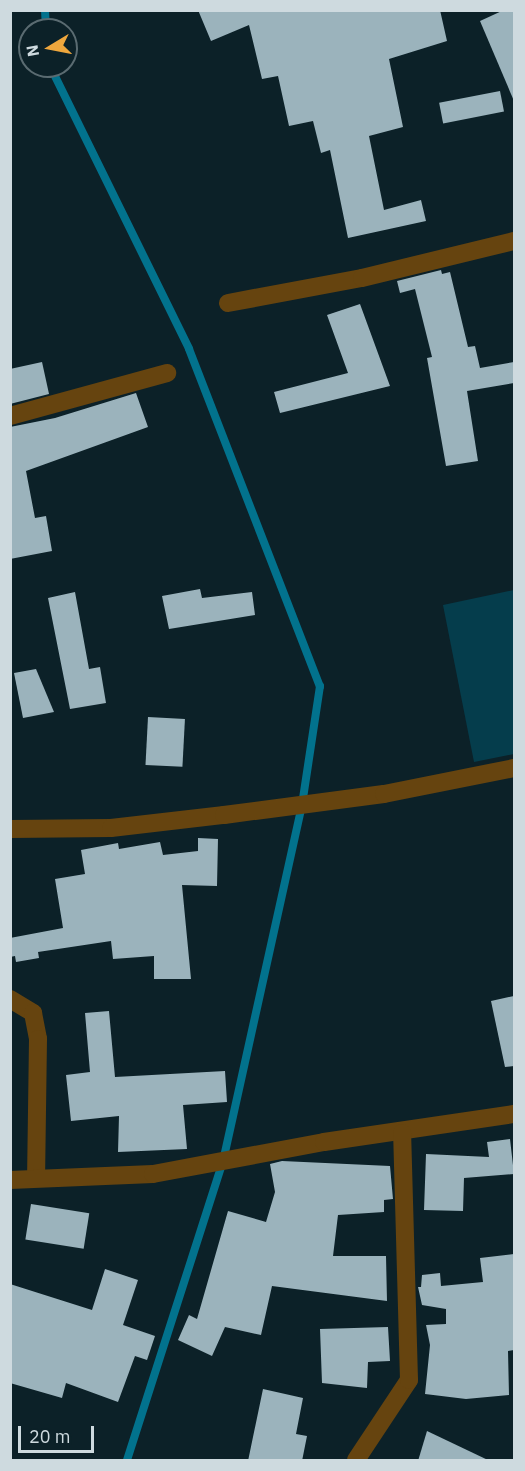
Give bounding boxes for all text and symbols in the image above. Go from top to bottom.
north arrow [18,18,78,78]
text: N [21,43,43,58]
scale bar [21,1414,98,1452]
text: 20 m [29,1425,71,1448]

